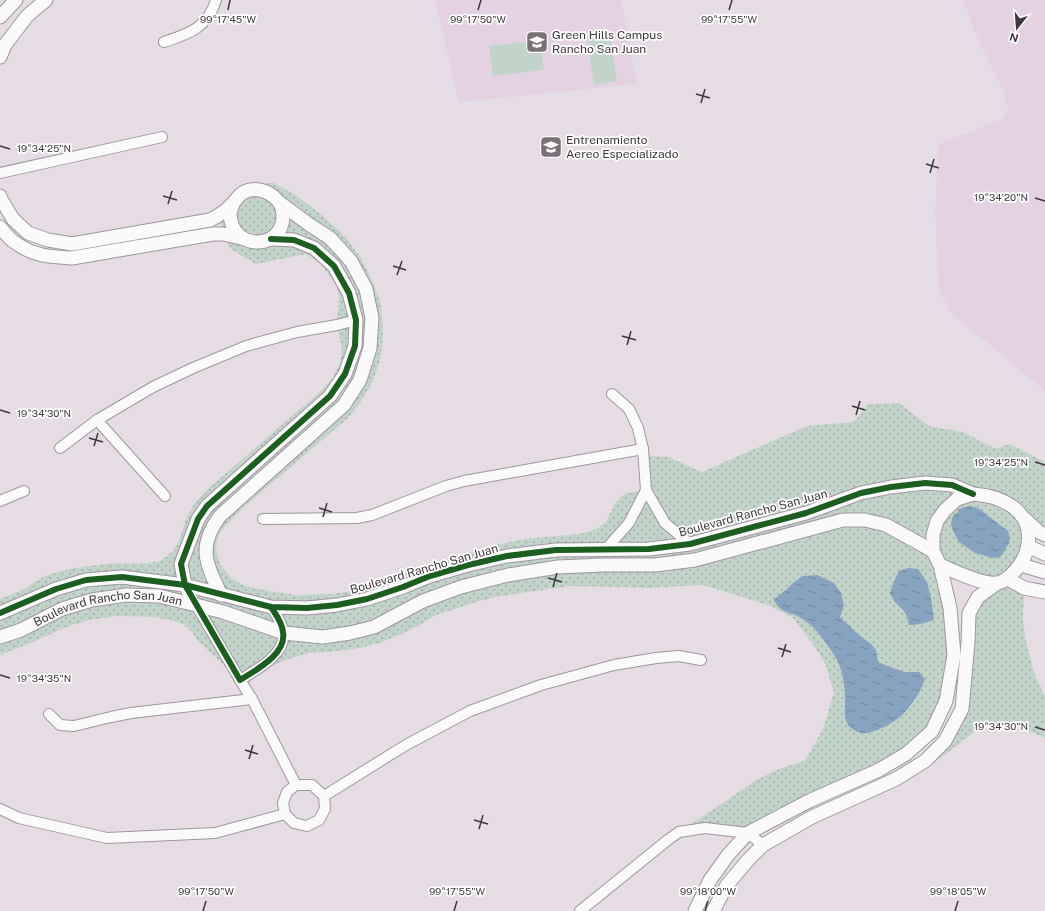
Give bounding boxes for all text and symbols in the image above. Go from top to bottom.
north arrow [997,8,1037,48]
text: 99°17'45"W [200,13,256,25]
text: 99°17'50"W [450,13,506,25]
text: 99°17'55"W [701,13,758,25]
place label: Green Hills Campus Rancho San Juan [552,28,662,56]
school or university icon: Green Hills Campus Rancho San Juan [524,29,550,55]
text: N [1008,31,1020,45]
place label: Entrenamiento Aereo Especializado [566,133,679,161]
school or university icon: Entrenamiento Aereo Especializado [538,134,564,160]
text: 19°34'25"N [17,142,71,154]
text: 19°34'20"N [974,191,1028,203]
text: 19°34'30"N [17,407,71,419]
text: 19°34'25"N [974,456,1028,468]
street label: Boulevard Rancho San Juan [677,486,829,540]
street label: Boulevard Rancho San Juan [348,541,500,597]
street label: Boulevard Rancho San Juan [31,588,184,629]
text: 19°34'35"N [17,672,71,684]
text: 19°34'30"N [974,720,1028,732]
text: 99°17'50"W [178,885,234,897]
text: 99°17'55"W [429,885,486,897]
text: 99°18'00"W [680,885,736,897]
text: 99°18'05"W [930,885,987,897]

